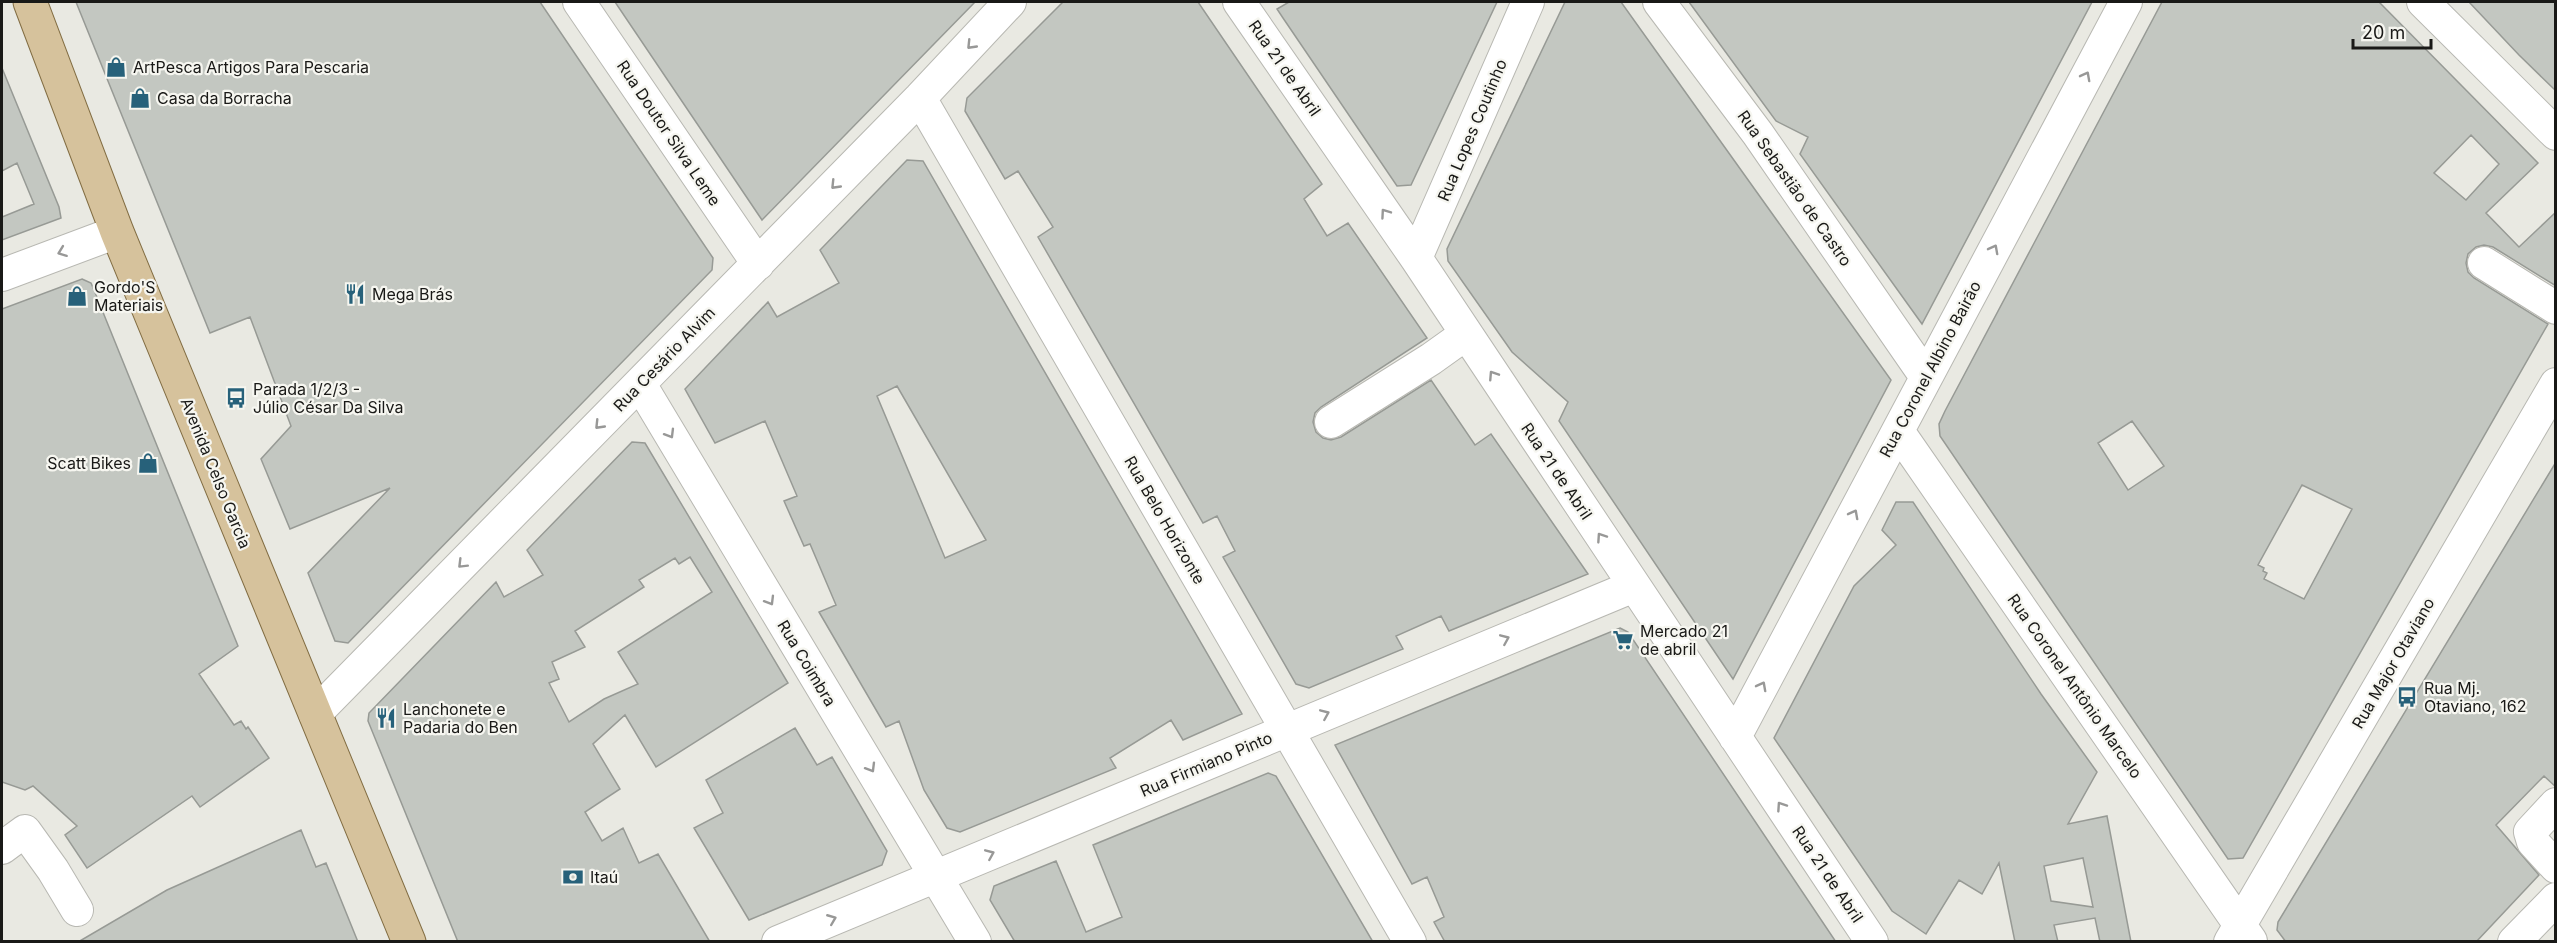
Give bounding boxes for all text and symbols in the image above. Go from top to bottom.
scale bar [2353,12,2431,50]
street label: Rua 21 de Abril [1245,16,1325,120]
text: 20 m [2362,22,2405,43]
one-way arrow [968,37,979,48]
shop icon: ArtPesca Artigos Para Pescaria [104,55,128,79]
street label: Rua Doutor Silva Leme [613,56,725,210]
street label: Rua Lopes Coutinho [1433,56,1511,204]
place label: ArtPesca Artigos Para Pescaria [133,57,369,77]
one-way arrow [2079,72,2090,83]
shop icon: Casa da Borracha [128,86,152,110]
place label: Casa da Borracha [157,88,292,108]
street label: Rua Sebastião de Castro [1734,106,1856,270]
one-way arrow [832,177,843,188]
one-way arrow [1381,208,1392,219]
one-way arrow [1987,244,1999,255]
one-way arrow [58,245,68,258]
place label: Gordo'S Materiais [94,277,163,315]
street label: Rua Coronel Albino Bairão [1875,277,1985,461]
restaurant icon: Mega Brás [343,282,367,306]
shop icon: Gordo'S Materiais [65,284,89,308]
place label: Mega Brás [372,284,453,304]
street label: Rua Cesário Alvim [609,302,719,416]
one-way arrow [1489,371,1500,382]
place label: Parada 1/2/3 - Júlio César Da Silva [253,379,403,417]
bus stop icon: Parada 1/2/3 - Júlio César Da Silva [224,386,248,410]
street label: Avenida Celso Garcia [177,395,255,551]
one-way arrow [595,419,606,429]
street label: Rua 21 de Abril [1517,419,1597,523]
one-way arrow [663,428,675,438]
shop icon: Scatt Bikes [136,451,160,475]
street label: Rua Belo Horizonte [1120,452,1210,588]
place label: Scatt Bikes [47,453,131,473]
one-way arrow [1847,509,1858,520]
one-way arrow [1597,533,1608,544]
one-way arrow [459,557,470,568]
street label: Rua Coronel Antônio Marcelo [2003,590,2147,782]
street label: Rua Major Otaviano [2347,594,2439,732]
one-way arrow [763,595,775,605]
street label: Rua Coimbra [773,616,841,710]
place label: Mercado 21 de abril [1640,621,1728,659]
supermarket icon: Mercado 21 de abril [1611,628,1635,652]
one-way arrow [1499,634,1510,646]
place label: Rua Mj. Otaviano, 162 [2424,678,2527,716]
one-way arrow [1755,681,1766,692]
bus stop icon: Rua Mj. Otaviano, 162 [2395,685,2419,709]
place label: Lanchonete e Padaria do Ben [403,699,518,737]
restaurant icon: Lanchonete e Padaria do Ben [374,706,398,730]
one-way arrow [1319,709,1330,721]
street label: Rua Firmiano Pinto [1137,727,1275,801]
one-way arrow [863,762,875,772]
one-way arrow [1778,801,1789,812]
street label: Rua 21 de Abril [1788,822,1868,926]
one-way arrow [984,849,995,861]
bank icon: Itaú [561,865,585,889]
place label: Itaú [590,867,618,887]
one-way arrow [825,914,836,926]

